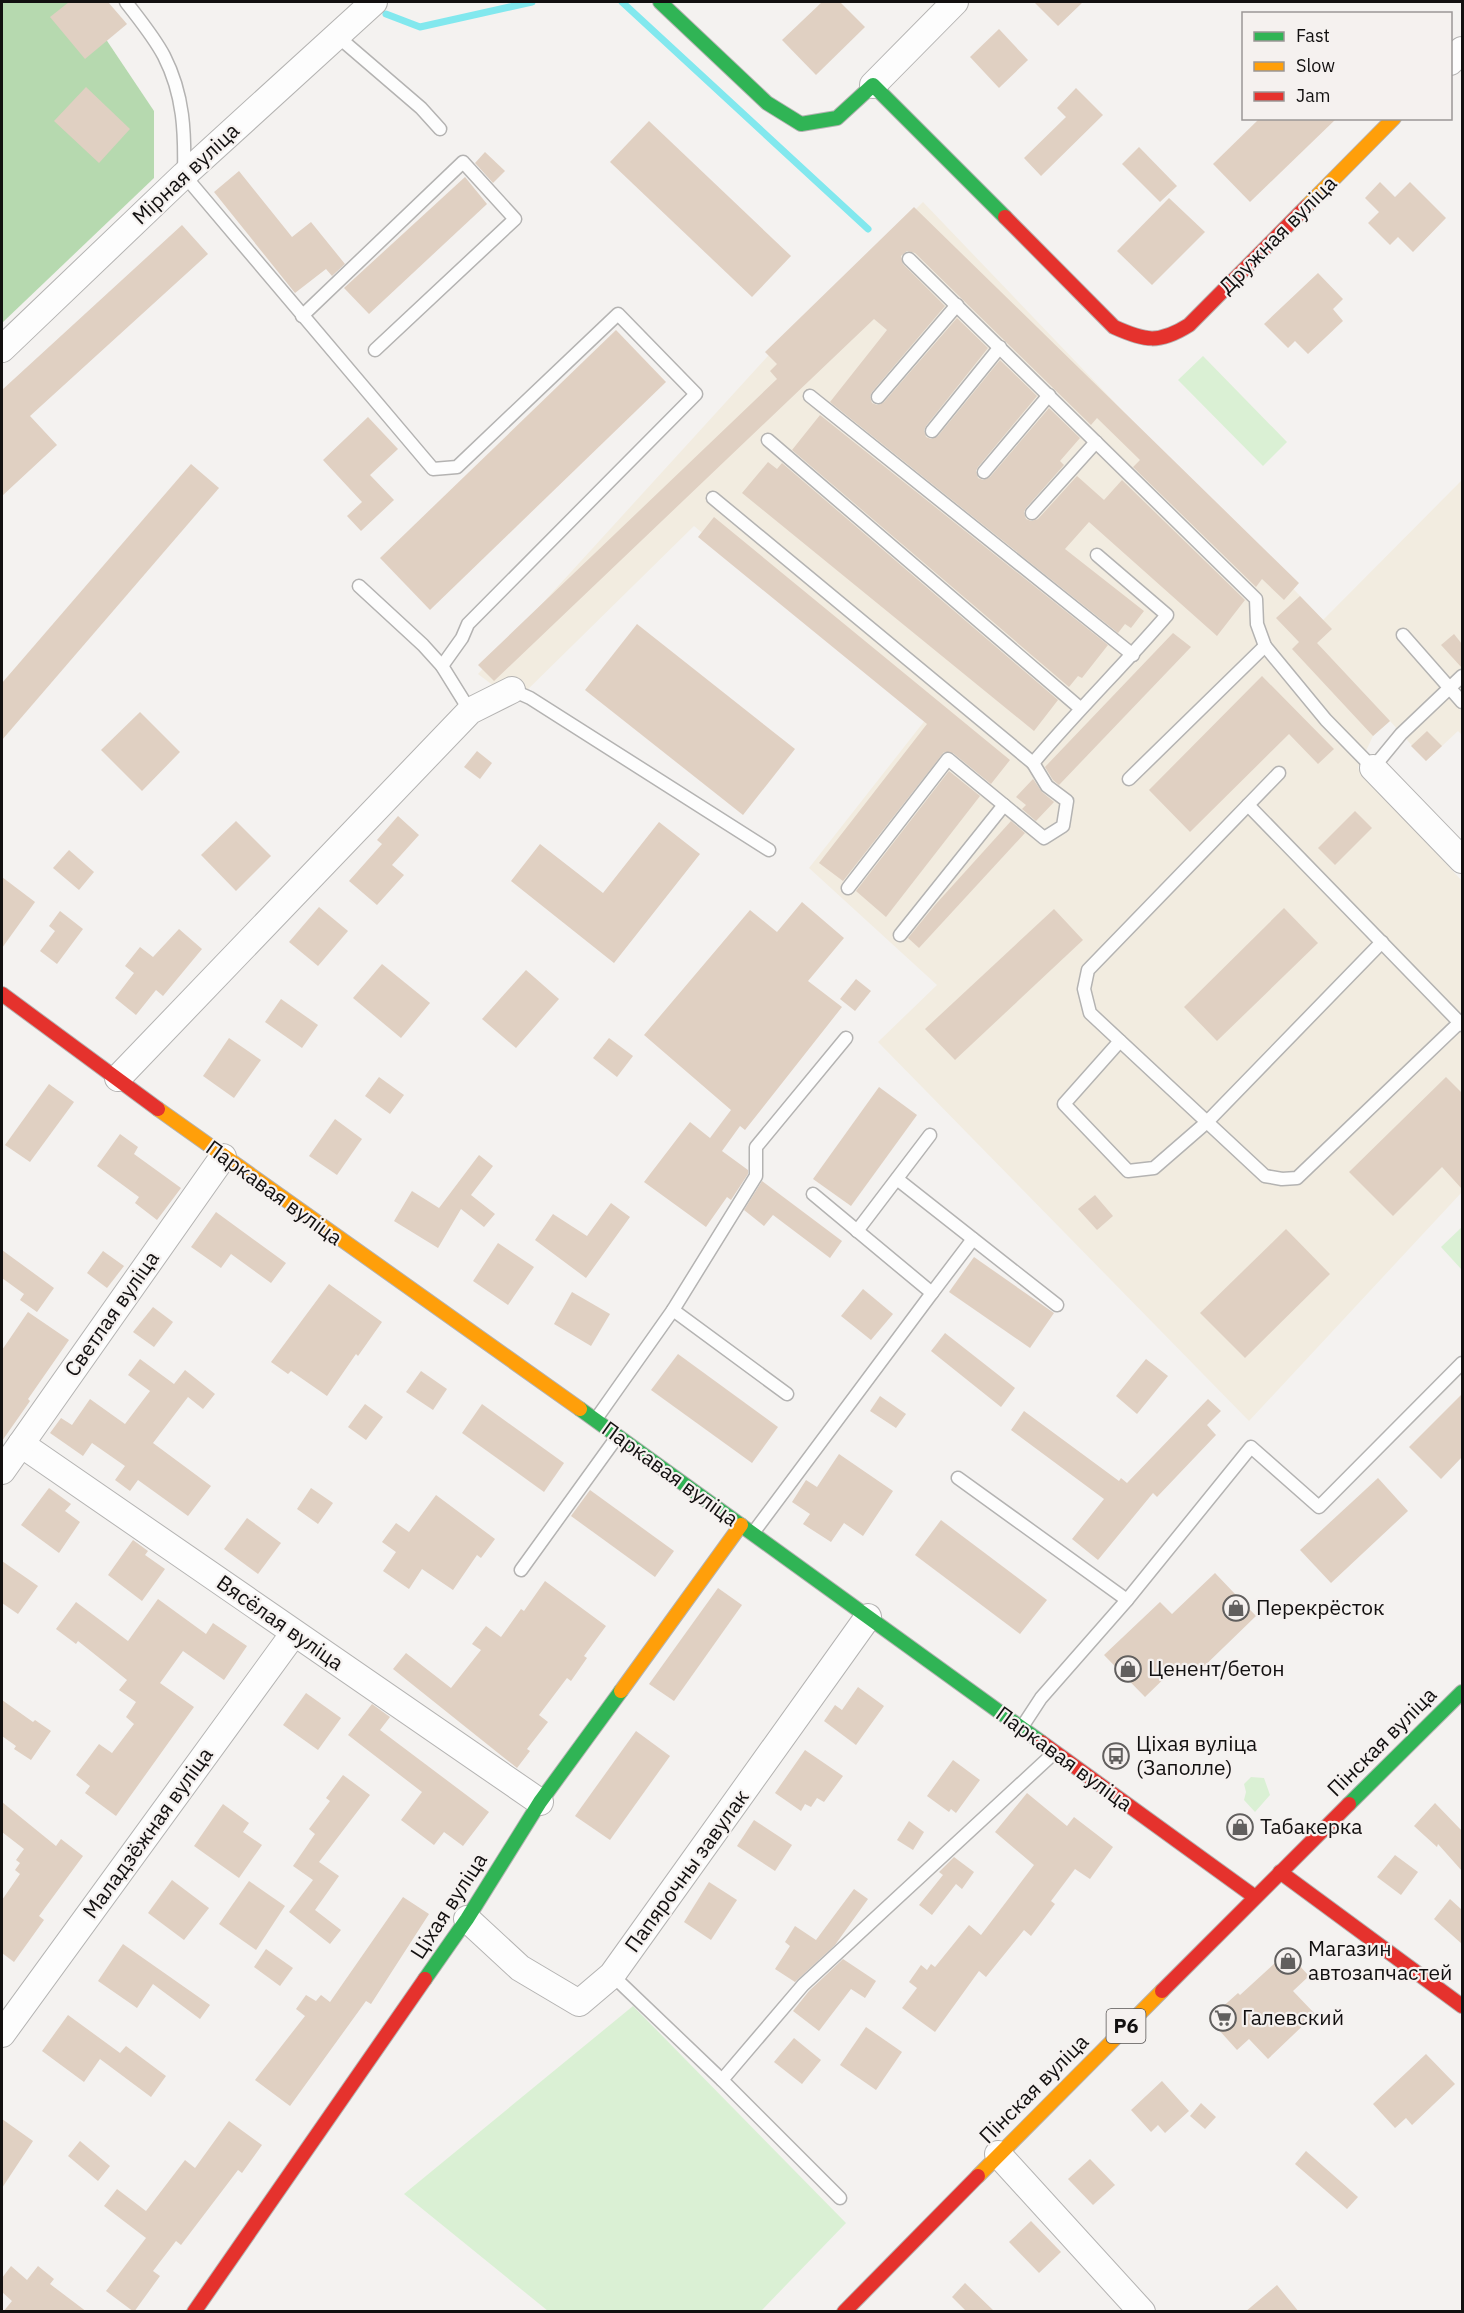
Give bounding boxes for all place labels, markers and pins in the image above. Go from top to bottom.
shop icon: Перекрёсток [1221,1593,1251,1623]
place label: Перекрёсток [1256,1593,1385,1621]
shop icon: Ценент/бетон [1113,1654,1143,1684]
place label: Ценент/бетон [1148,1654,1285,1682]
place label: Ціхая вуліца (Заполле) [1136,1729,1257,1781]
bus stop icon: Ціхая вуліца (Заполле) [1101,1741,1131,1771]
shop icon: Табакерка [1225,1812,1255,1842]
place label: Табакерка [1260,1812,1362,1840]
place label: Магазин автозапчастей [1308,1934,1452,1986]
shop icon: Магазин автозапчастей [1273,1946,1303,1976]
supermarket icon: Галевский [1208,2003,1238,2033]
place label: Галевский [1242,2003,1344,2031]

